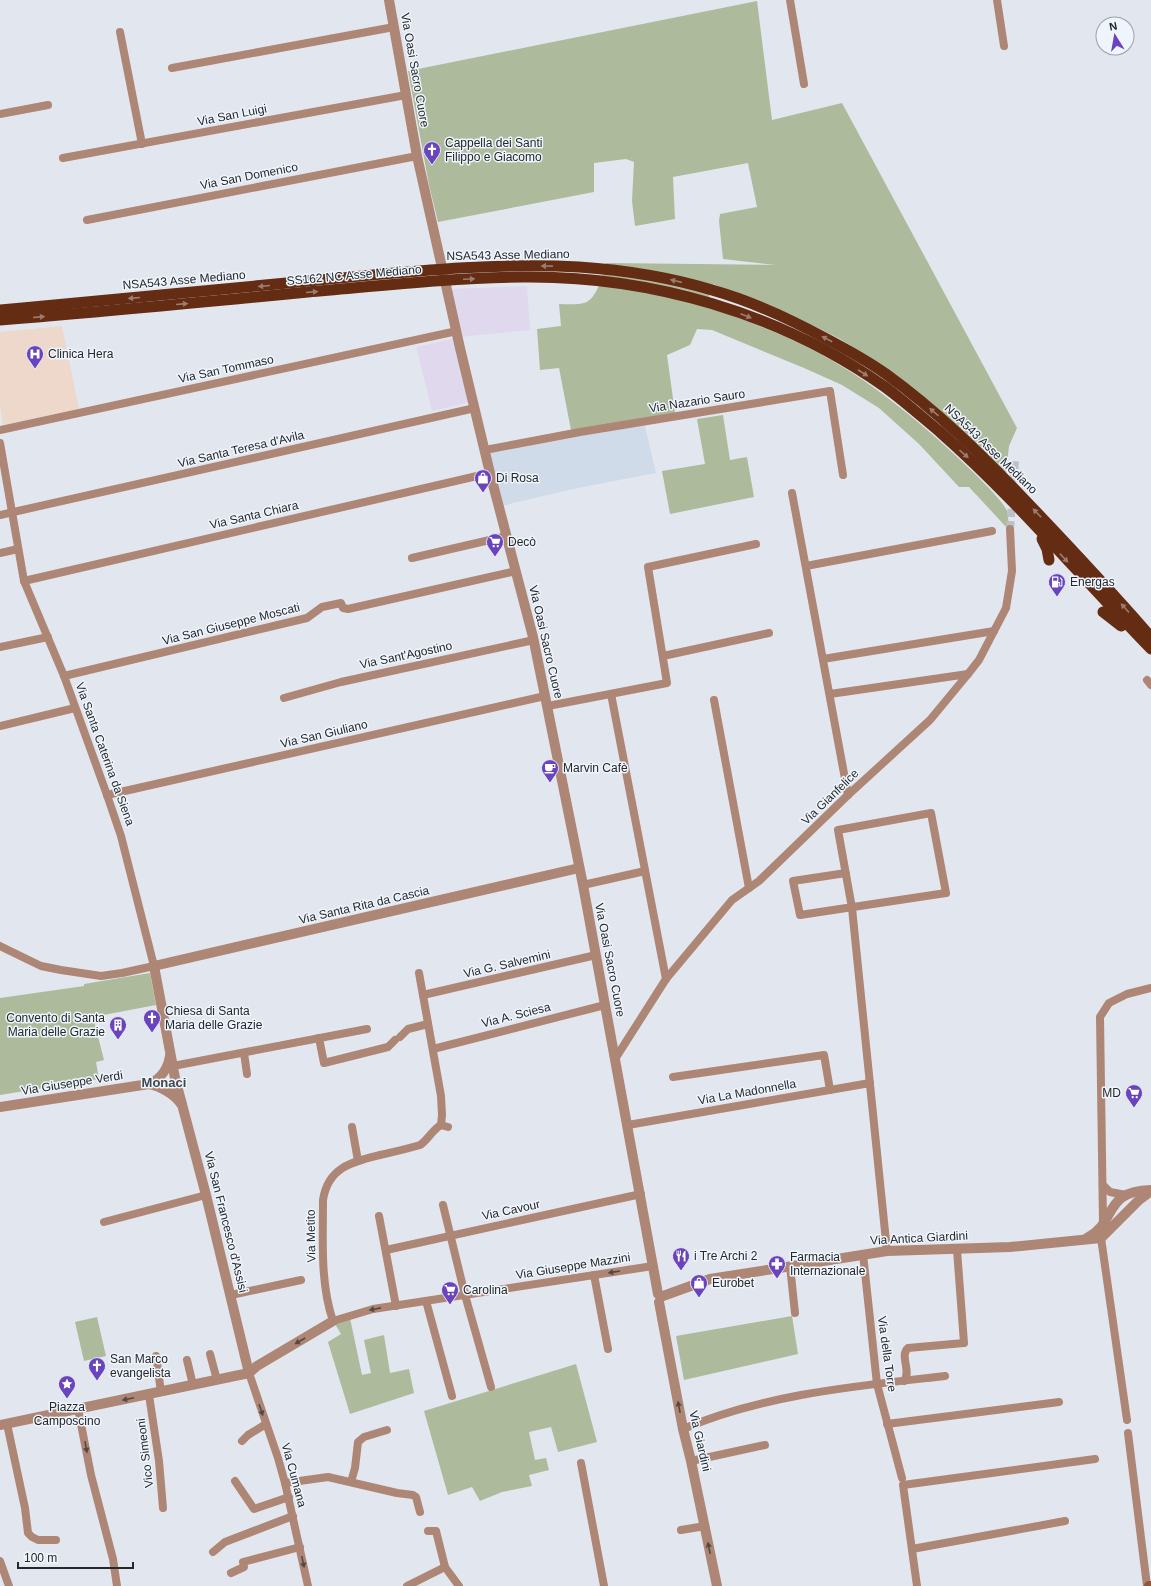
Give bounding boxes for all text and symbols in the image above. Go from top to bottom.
street label: Via Oasi Sacro Cuore [398,12,432,129]
north arrow [1095,16,1135,56]
text: N [1108,20,1118,33]
street label: Via San Luigi [196,101,268,129]
place label: Cappella dei Santi Filippo e Giacomo [445,136,542,164]
church icon: Cappella dei Santi Filippo e Giacomo [422,140,442,165]
street label: Via San Domenico [199,160,299,192]
street label: NSA543 Asse Mediano [446,247,570,263]
street label: SS162 NC Asse Mediano [286,262,422,288]
one-way arrow [541,263,553,270]
street label: NSA543 Asse Mediano [122,268,246,292]
one-way arrow [463,276,475,283]
one-way arrow [670,278,682,284]
one-way arrow [258,282,270,289]
one-way arrow [306,289,318,295]
one-way arrow [128,294,140,301]
one-way arrow [176,301,188,307]
one-way arrow [33,313,45,320]
one-way arrow [741,314,753,320]
one-way arrow [821,336,832,342]
hospital icon: Clinica Hera [25,344,45,369]
place label: Clinica Hera [48,347,114,361]
street label: Via San Tommaso [177,352,275,386]
one-way arrow [858,369,868,377]
street label: Via Nazario Sauro [648,386,746,416]
street label: NSA543 Asse Mediano [942,401,1040,497]
one-way arrow [928,407,939,416]
street label: Via Santa Teresa d'Avila [177,428,306,470]
one-way arrow [959,449,969,458]
shop icon: Di Rosa [473,468,493,493]
place label: Di Rosa [496,471,539,485]
street label: Via Santa Chiara [208,498,300,532]
one-way arrow [1033,508,1042,517]
supermarket icon: Decò [485,532,505,557]
place label: Decò [508,535,536,549]
one-way arrow [1059,553,1069,563]
fuel station icon: Energas [1047,572,1067,597]
place label: Energas [1070,575,1115,589]
street label: Via Oasi Sacro Cuore [526,584,566,700]
street label: Via San Giuseppe Moscati [161,600,301,648]
one-way arrow [1121,603,1130,613]
street label: Via Sant'Agostino [359,638,454,672]
street label: Via Santa Caterina da Siena [73,681,138,828]
street label: Via San Giuliano [279,717,369,751]
cafe icon: Marvin Cafè [540,758,560,783]
place label: Marvin Cafè [563,761,628,775]
street label: Via Gianfelice [799,766,862,828]
street label: Via Santa Rita da Cascia [298,883,431,927]
street label: Via Oasi Sacro Cuore [592,902,628,1019]
street label: Via G. Salvemini [462,947,552,981]
street label: Via A. Sciesa [480,1000,552,1030]
place label: Chiesa di Santa Maria delle Grazie [165,1004,263,1032]
church icon: Chiesa di Santa Maria delle Grazie [142,1008,162,1033]
place label: Convento di Santa Maria delle Grazie [6,1011,105,1039]
building icon: Convento di Santa Maria delle Grazie [108,1015,128,1040]
street label: Via Giuseppe Verdi [20,1068,124,1098]
district label: Monaci [142,1075,186,1090]
street label: Via La Madonnella [697,1076,797,1108]
supermarket icon: MD [1124,1083,1144,1108]
place label: MD [1102,1086,1121,1100]
street label: Via San Francesco d'Assisi [202,1150,250,1294]
street label: Via Cavour [481,1197,541,1223]
street label: Via Metito [304,1209,318,1263]
street label: Via Antica Giardini [870,1228,968,1248]
restaurant icon: i Tre Archi 2 [671,1246,691,1271]
place label: i Tre Archi 2 [694,1249,758,1263]
street label: Via Giuseppe Mazzini [515,1250,631,1282]
place label: Farmacia Internazionale [790,1250,866,1278]
pharmacy icon: Farmacia Internazionale [767,1254,787,1279]
one-way arrow [608,1269,620,1275]
shop icon: Eurobet [689,1273,709,1298]
place label: Eurobet [712,1276,755,1290]
supermarket icon: Carolina [440,1280,460,1305]
place label: Carolina [463,1283,508,1297]
one-way arrow [369,1306,381,1312]
street label: Via della Torre [875,1315,899,1393]
one-way arrow [294,1338,306,1345]
place label: San Marco evangelista [110,1352,171,1380]
church icon: San Marco evangelista [87,1356,107,1381]
place icon: Piazza Camposcino [57,1374,77,1399]
one-way arrow [122,1396,134,1402]
place label: Piazza Camposcino [34,1400,101,1428]
one-way arrow [676,1401,682,1413]
one-way arrow [259,1404,265,1416]
street label: Via Giardini [686,1409,714,1473]
street label: Vico Simeoni [134,1417,156,1489]
one-way arrow [83,1441,89,1454]
street label: Via Cumana [279,1441,309,1509]
one-way arrow [706,1542,712,1554]
scale bar [18,1544,133,1570]
text: 100 m [24,1551,57,1565]
one-way arrow [300,1556,306,1568]

